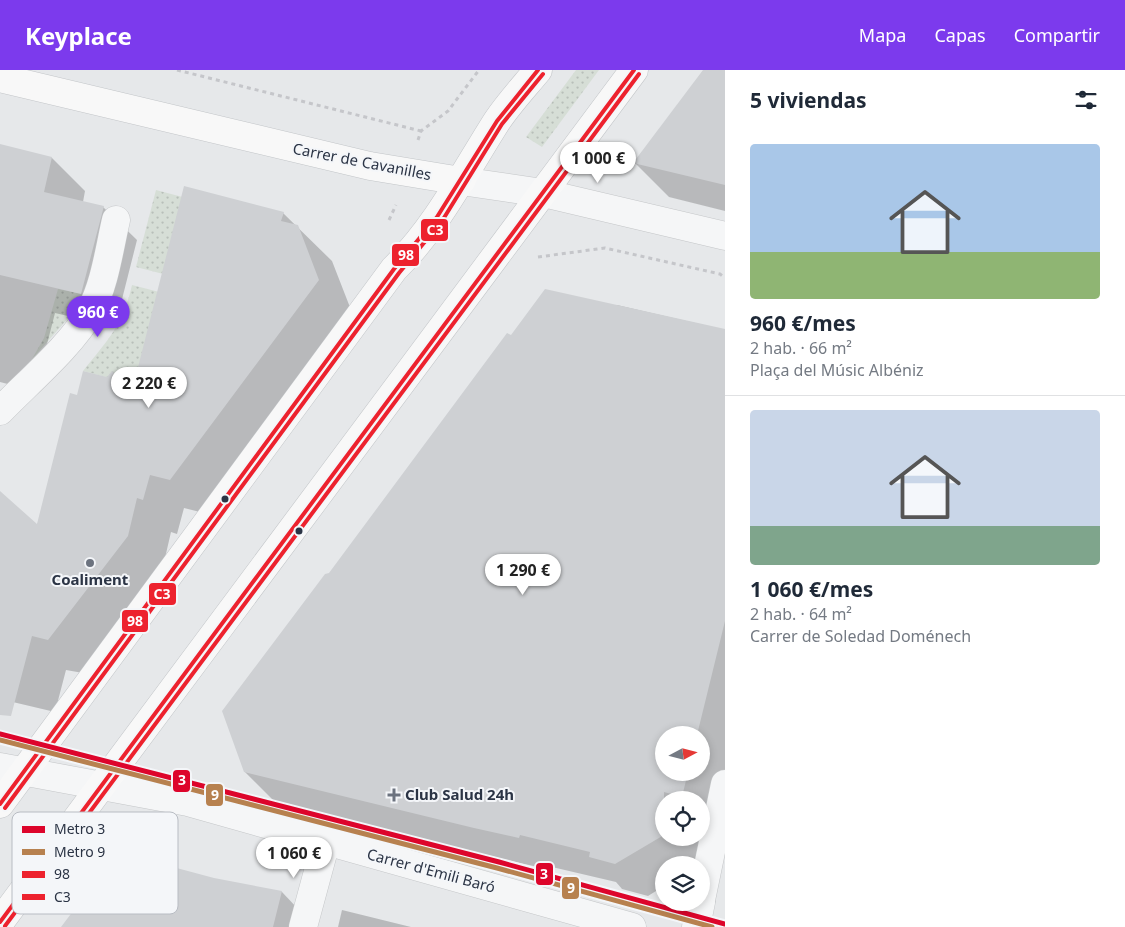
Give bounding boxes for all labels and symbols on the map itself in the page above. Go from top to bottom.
street label: Carrer de Cavanilles [291,138,433,184]
pin: 1 000 € [552,142,644,184]
line badge: C3 [420,218,449,242]
text: C3 [427,220,444,239]
line badge: 98 [391,243,420,267]
text: 98 [398,245,414,264]
pin: 960 € [63,296,133,338]
pin: 2 220 € [103,366,195,409]
unlabelled marker [220,494,230,504]
unlabelled marker [294,526,304,536]
pin: 1 290 € [477,554,569,596]
marker: Coaliment [84,557,96,569]
place label: Coaliment [52,569,129,589]
line badge: C3 [148,582,177,606]
text: C3 [154,584,171,603]
line badge: 98 [121,609,149,633]
text: 98 [127,611,143,630]
north arrow [655,726,710,781]
line badge: 3 [172,769,191,793]
text: 3 [178,770,186,789]
line badge: 9 [205,783,224,807]
place label: Club Salud 24h [405,784,514,804]
text: 9 [211,785,219,804]
marker: Club Salud 24h [387,788,401,802]
legend [12,812,178,914]
text: Metro 3 [54,819,105,838]
pin: 1 060 € [248,836,340,879]
text: Metro 9 [54,842,105,861]
street label: Carrer d'Emili Baró [365,843,498,897]
line badge: 3 [535,862,554,886]
text: 98 [54,864,70,883]
text: 3 [540,864,548,883]
line badge: 9 [561,876,580,900]
text: 9 [567,878,575,897]
text: C3 [54,887,71,906]

